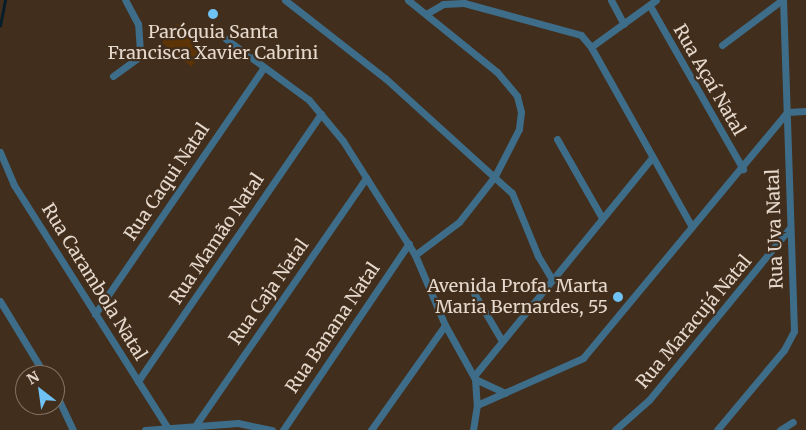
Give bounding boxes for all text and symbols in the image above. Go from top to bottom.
marker: Paróquia Santa Francisca Xavier Cabrini [207,8,219,20]
street label: Rua Açaí Natal [668,21,750,139]
place label: Paróquia Santa Francisca Xavier Cabrini [108,22,318,64]
street label: Rua Caqui Natal [120,119,214,245]
street label: Rua Uva Natal [762,168,788,290]
street label: Rua Mamão Natal [165,170,269,308]
street label: Rua Carambola Natal [37,200,151,364]
street label: Rua Caja Natal [225,235,313,349]
street label: Rua Maracujá Natal [632,251,756,393]
street label: Rua Banana Natal [281,259,385,397]
place label: Avenida Profa. Marta Maria Bernardes, 55 [427,276,608,318]
marker: Avenida Profa. Marta Maria Bernardes, 55 [612,291,624,303]
north arrow [15,365,65,415]
text: N [24,367,42,388]

